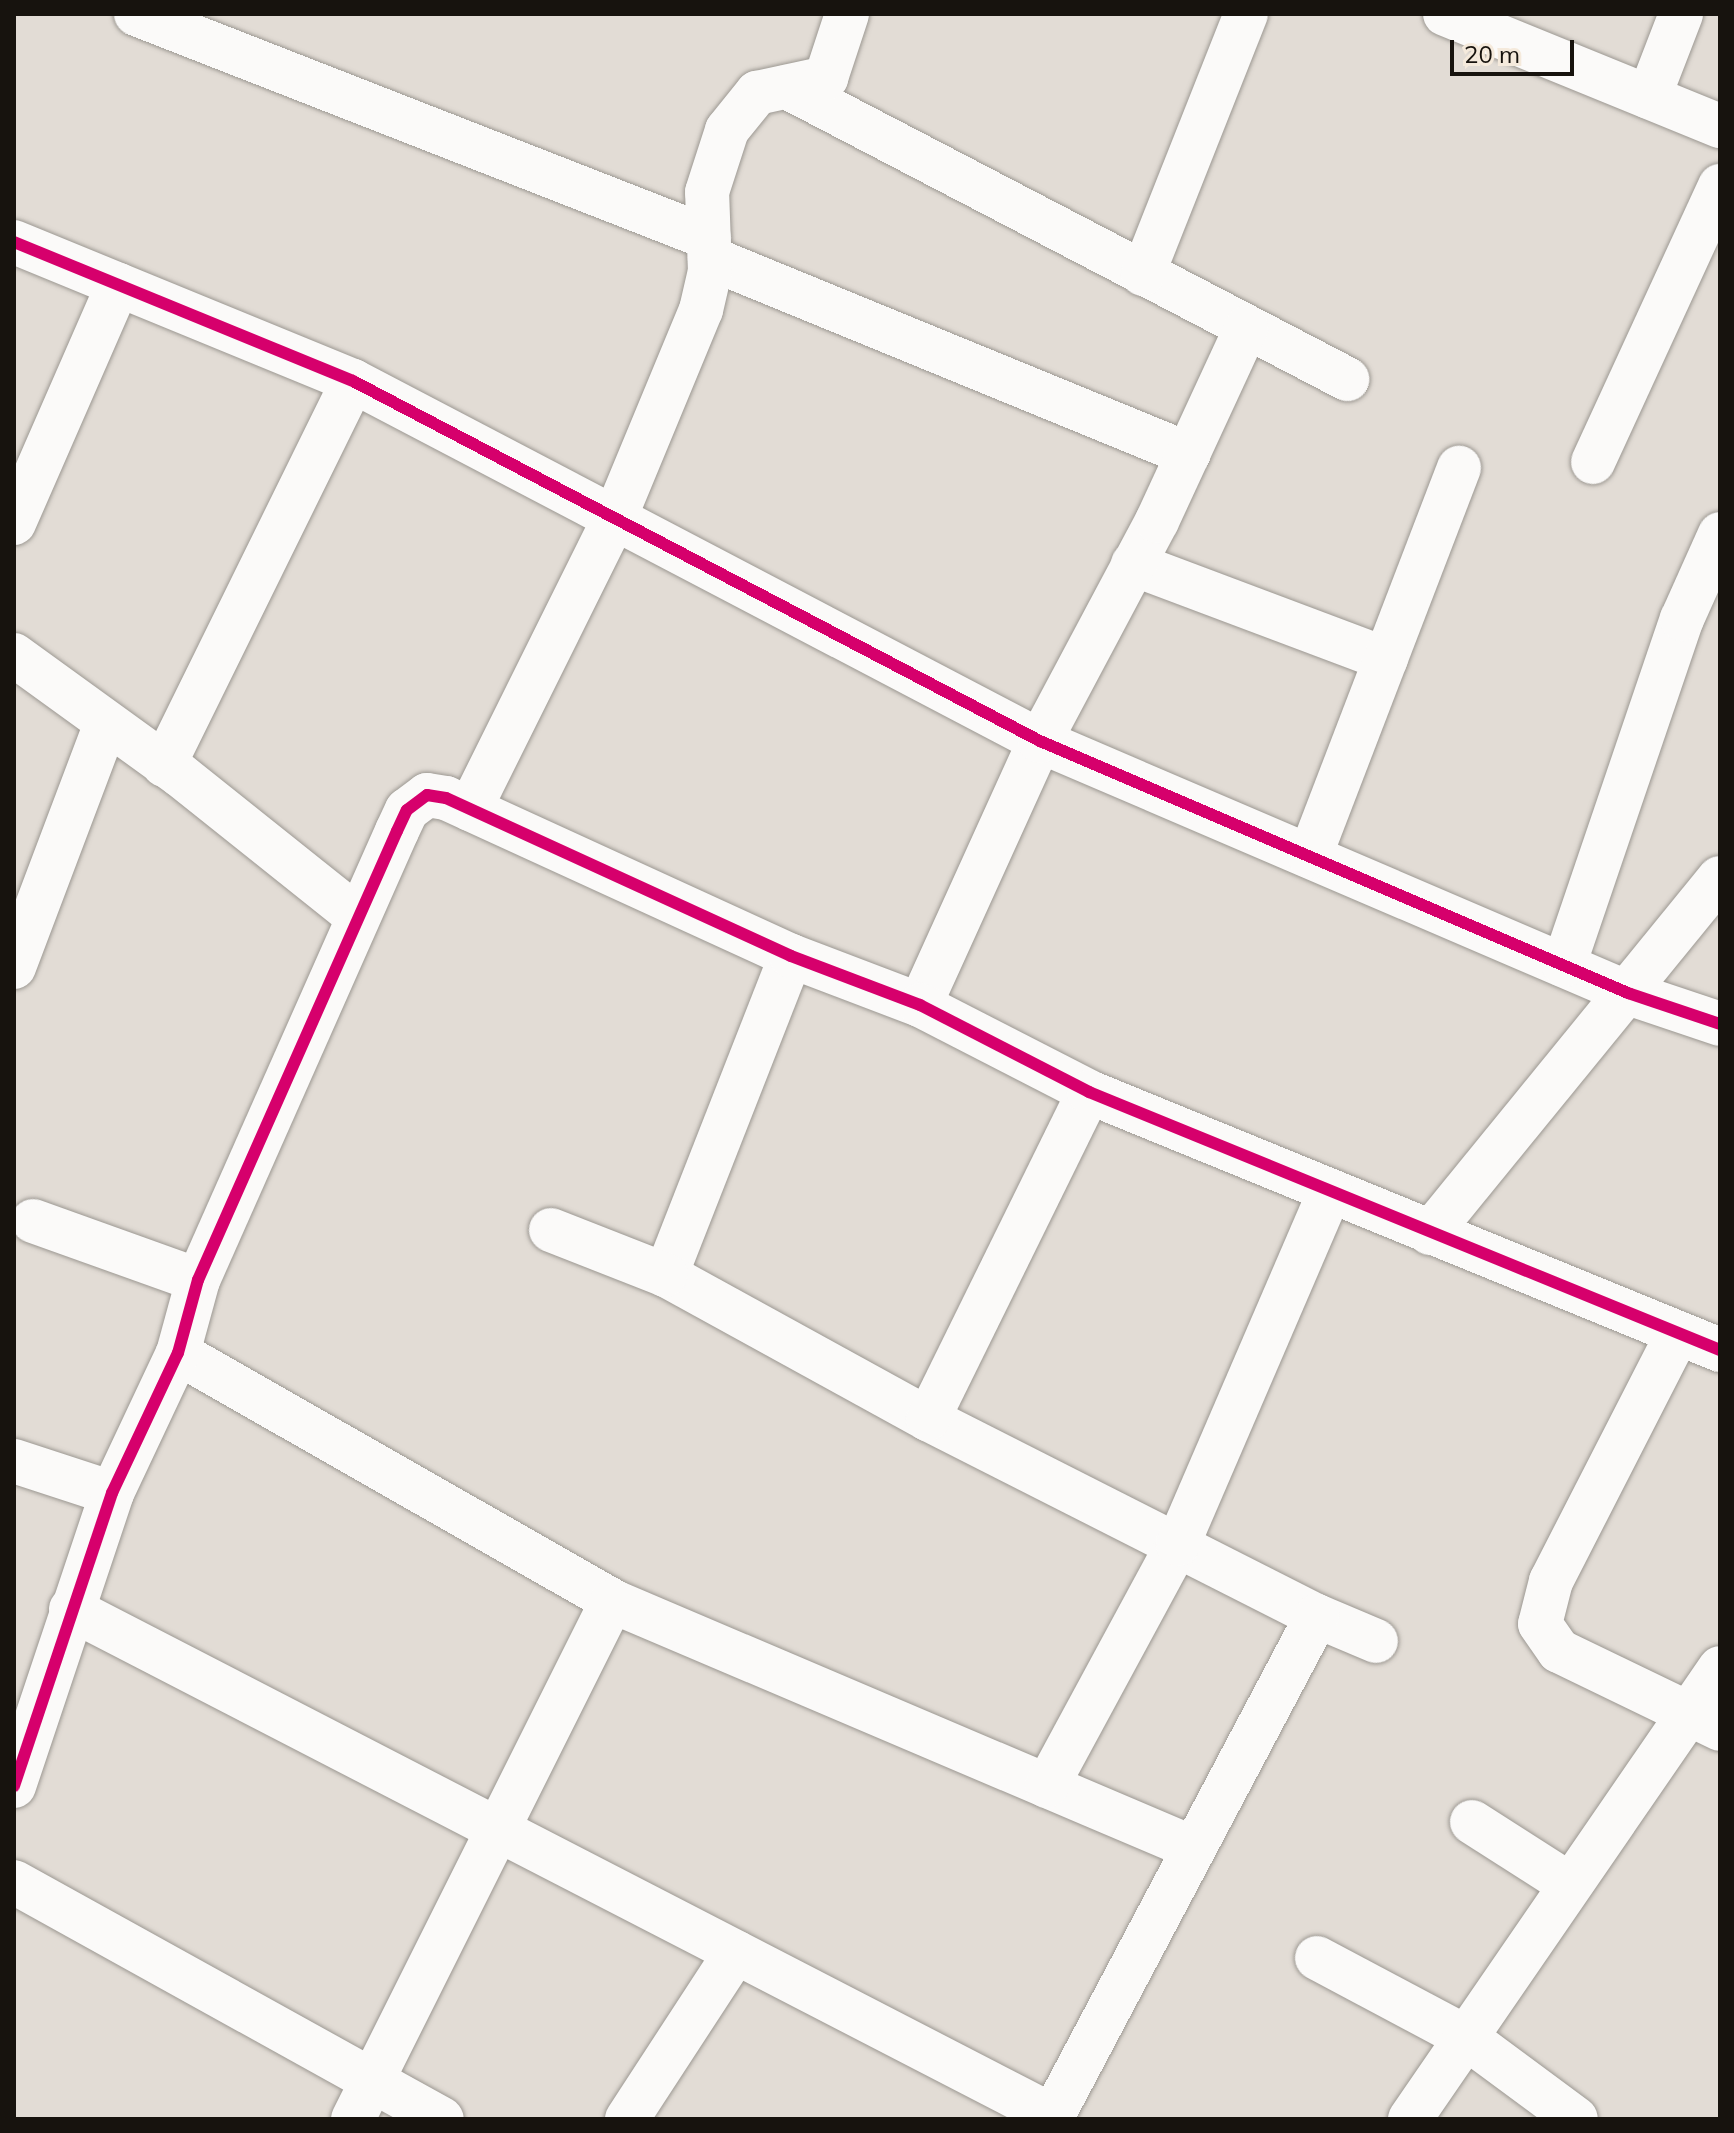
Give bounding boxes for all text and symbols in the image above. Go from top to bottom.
scale bar [1454,24,1578,74]
text: 20 m [1464,39,1520,69]

